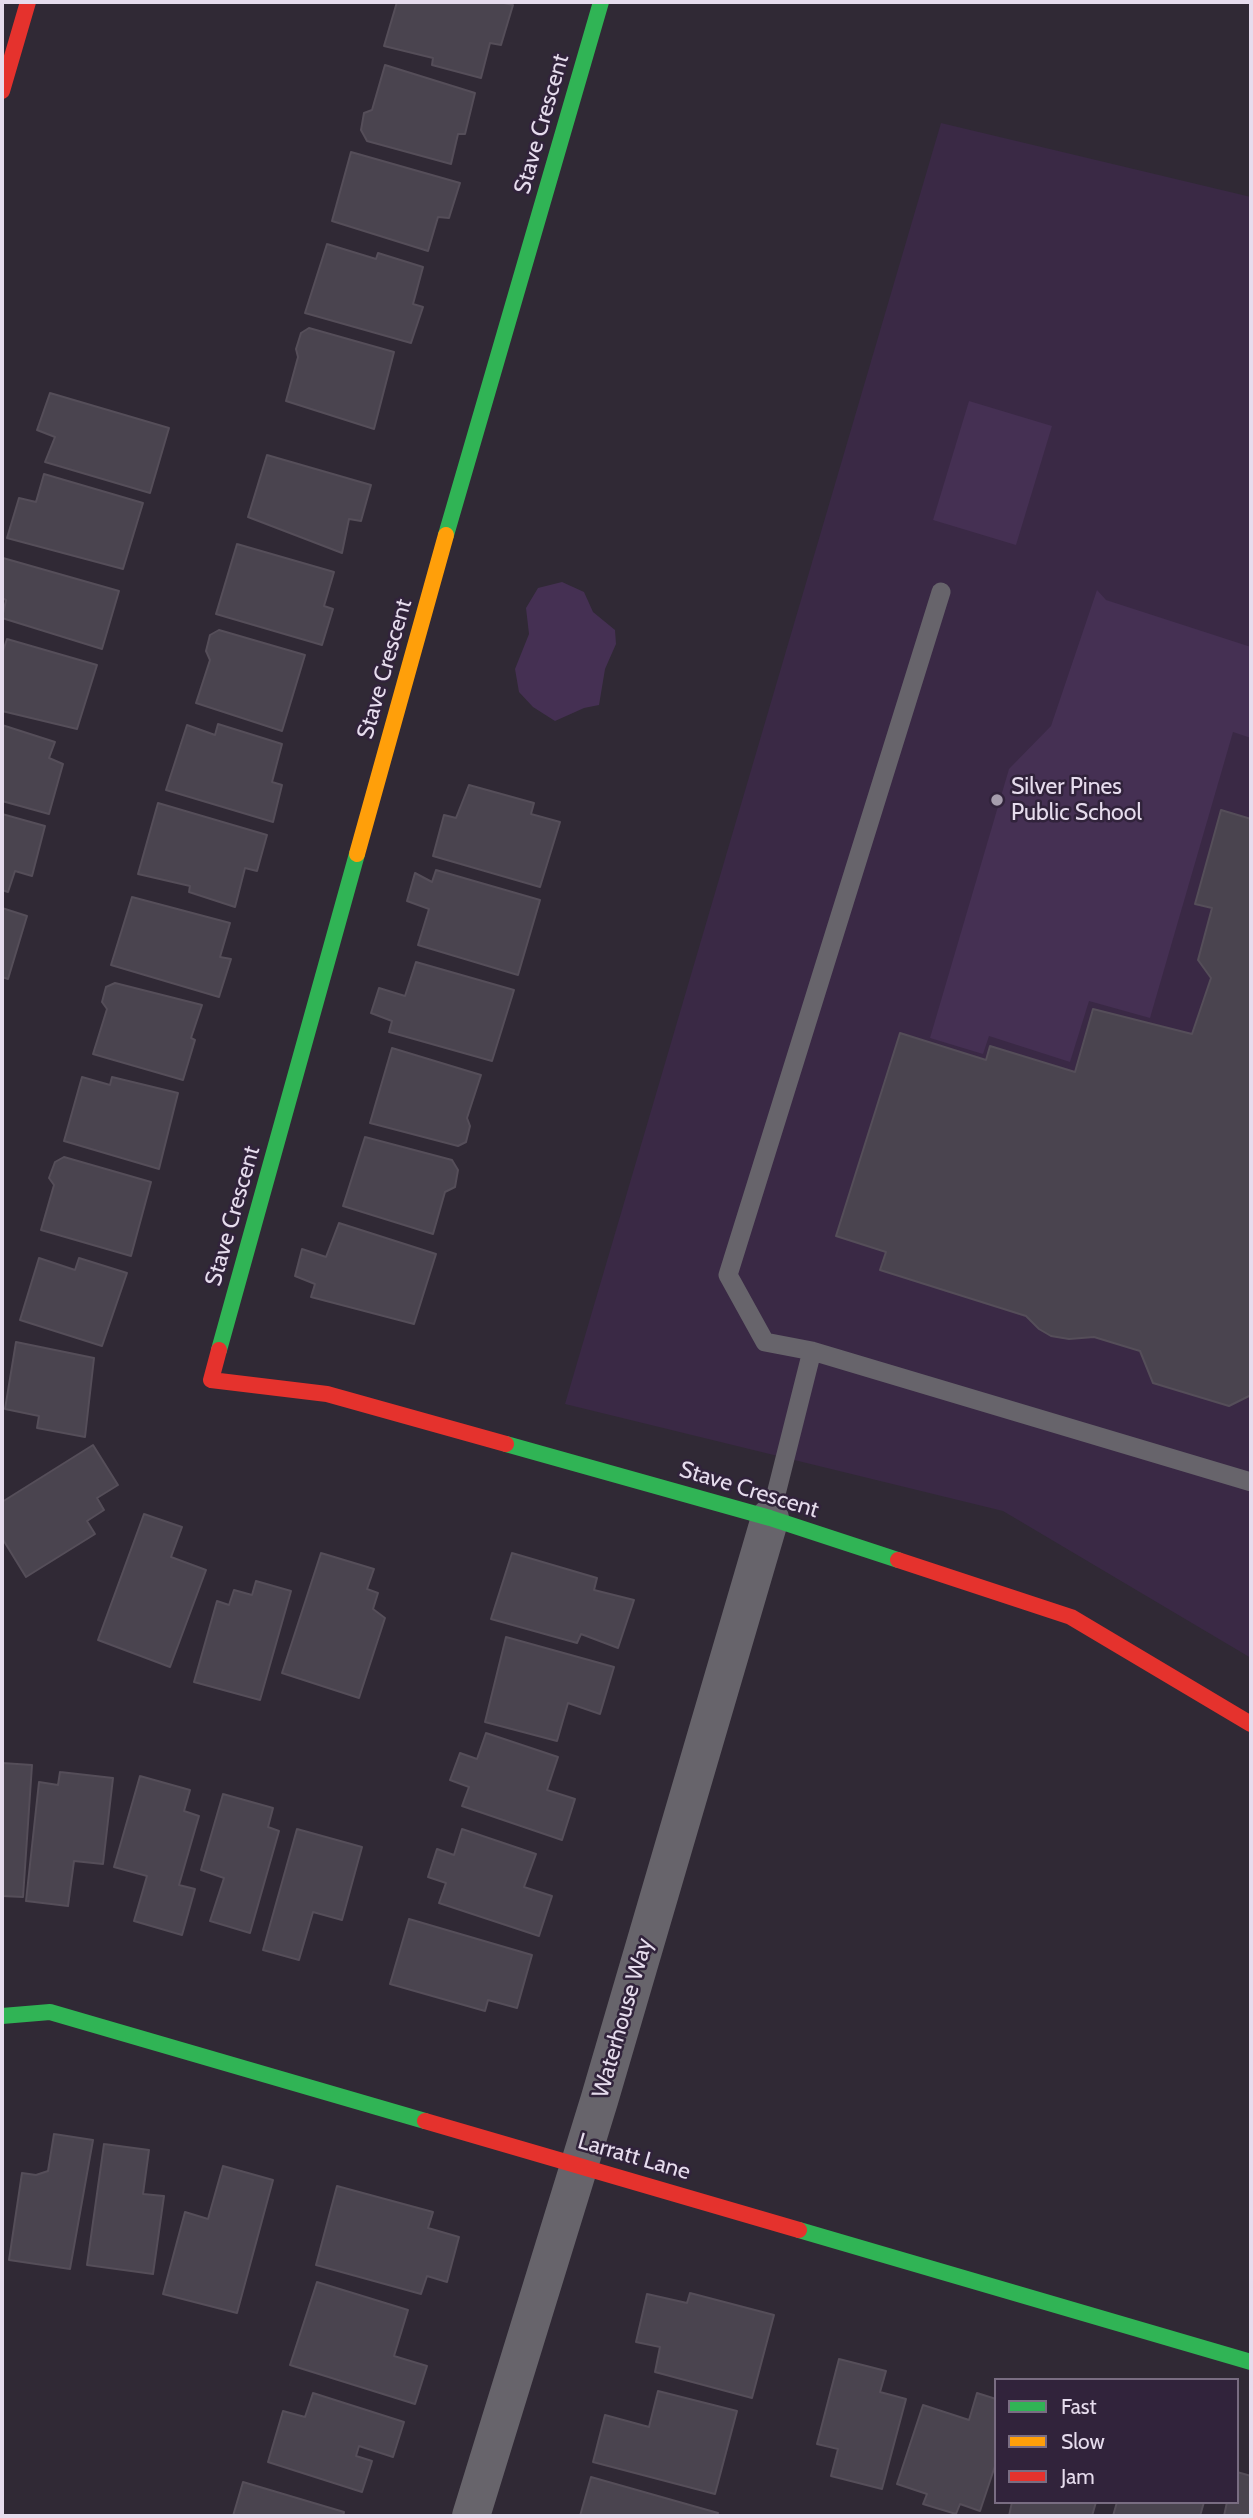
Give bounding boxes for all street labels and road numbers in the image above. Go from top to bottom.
street label: Stave Crescent [509,51,575,197]
street label: Stave Crescent [352,596,418,742]
street label: Stave Crescent [200,1143,266,1289]
street label: Stave Crescent [676,1456,822,1524]
street label: Waterhouse Way [587,1935,659,2101]
street label: Larratt Lane [575,2128,693,2186]

